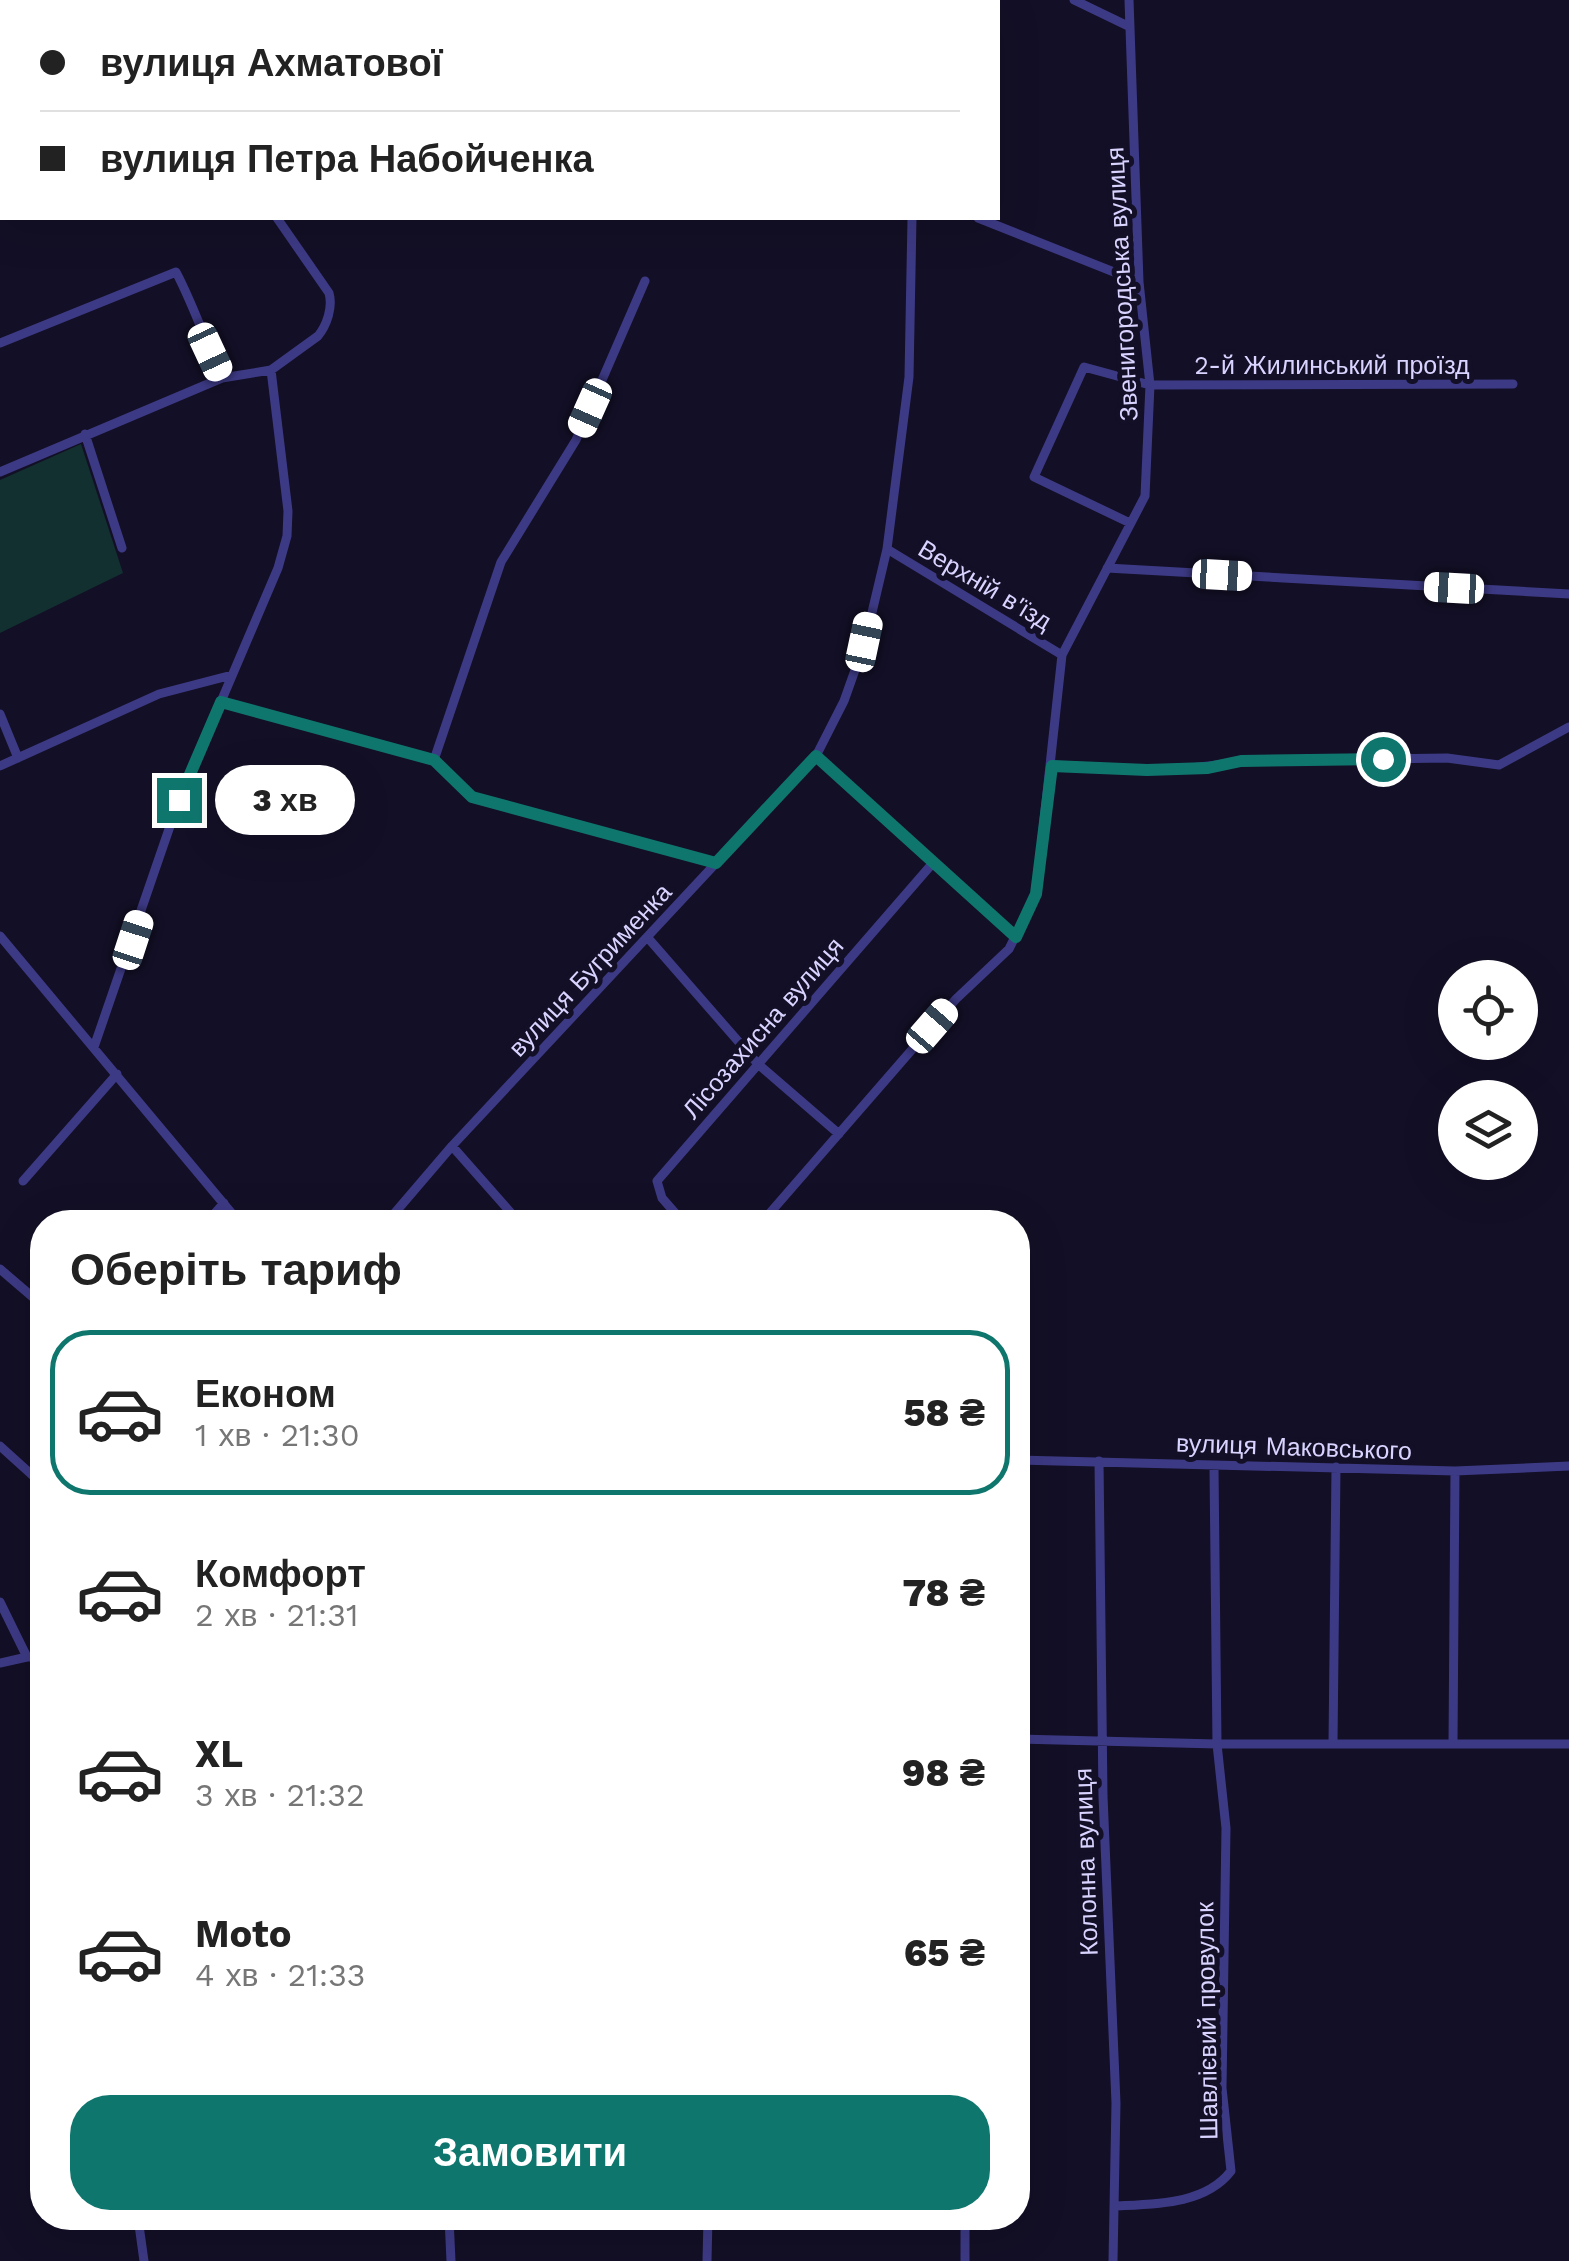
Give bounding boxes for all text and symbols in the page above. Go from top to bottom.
text: вулиця Ахматової [100,41,442,85]
text: вулиця Петра Набойченка [100,137,594,181]
street label: Звенигородська вулиця [1100,146,1144,422]
car [184,318,236,386]
street label: 2-й Жилинський проїзд [1194,351,1470,380]
car [564,374,616,442]
street label: Верхній в'їзд [913,534,1057,636]
car [1191,558,1253,592]
car [1423,571,1485,605]
car [843,610,885,674]
route start [1361,737,1406,782]
callout: 3 хв [214,765,354,835]
route end [157,778,202,823]
text: 3 хв [252,781,318,819]
street label: вулиця Бугрименка [503,878,677,1062]
car [109,907,157,973]
street label: Лісозахисна вулиця [677,932,849,1124]
map controls [1438,960,1538,1180]
button: locate [1438,960,1538,1060]
car [901,994,963,1058]
button: layers [1438,1080,1538,1180]
text: Оберіть тариф [70,1243,402,1296]
icon: car [75,1368,165,1458]
text: Економ [195,1372,336,1416]
text: 58 ₴ [903,1391,985,1435]
text: 1 хв · 21:30 [195,1416,360,1454]
street label: вулиця Маковського [1176,1428,1412,1466]
icon: car [75,1548,165,1638]
text: Комфорт [195,1552,366,1596]
text: 78 ₴ [903,1571,985,1615]
text: 2 хв · 21:31 [195,1596,358,1634]
icon: car [75,1728,165,1818]
text: XL [195,1732,243,1776]
text: 98 ₴ [902,1751,985,1795]
street label: Колонна вулиця [1068,1768,1104,1956]
text: 3 хв · 21:32 [195,1776,365,1814]
street label: Шавлієвий провулок [1190,1901,1224,2140]
icon: car [75,1908,165,1998]
text: Moto [195,1912,291,1956]
text: 65 ₴ [904,1931,985,1975]
text: 4 хв · 21:33 [195,1956,365,1994]
button: Замовити [70,2095,990,2210]

